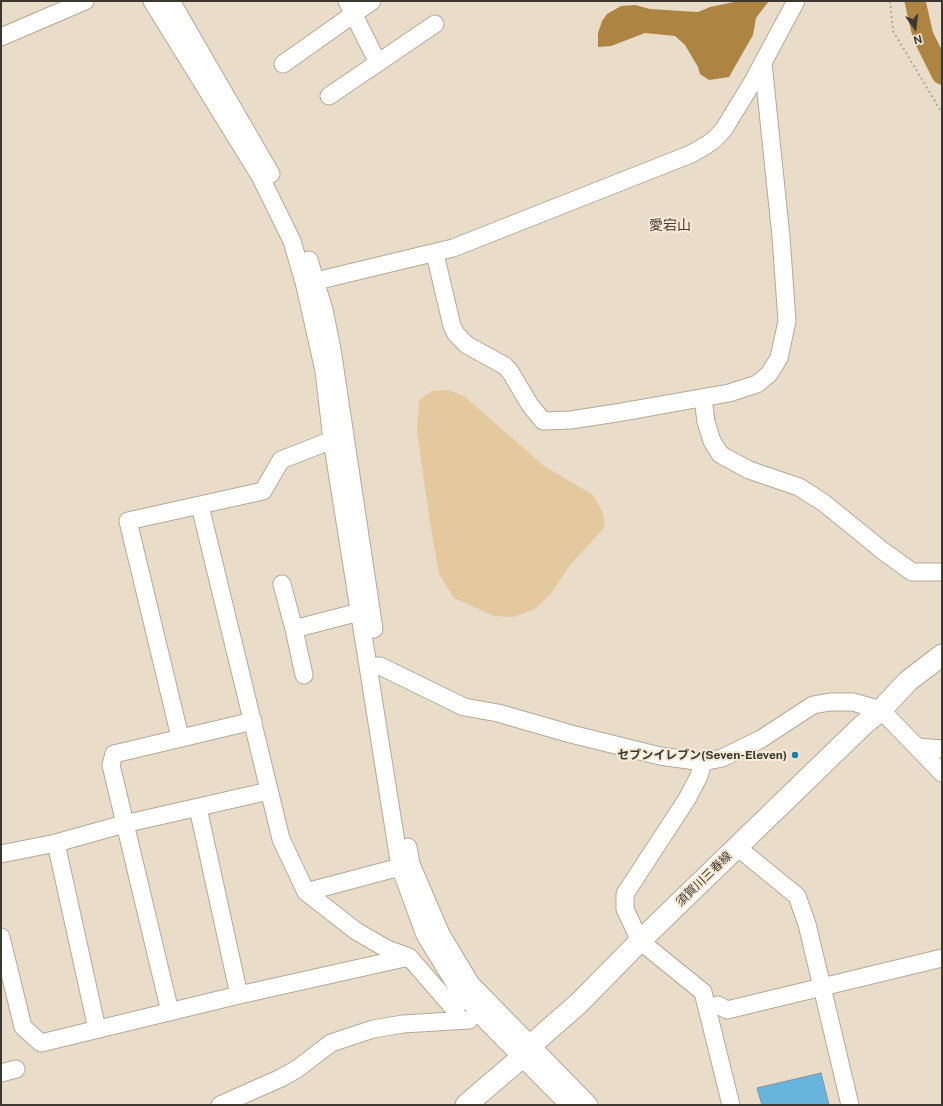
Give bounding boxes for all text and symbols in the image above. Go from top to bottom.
north arrow [895,8,935,48]
text: N [912,33,924,47]
district label: 愛宕山 [649,218,691,234]
place label: セブンイレブン(Seven-Eleven) [617,748,787,762]
marker: セブンイレブン(Seven-Eleven) [790,750,800,760]
street label: 須賀川三春線 [673,849,735,909]

